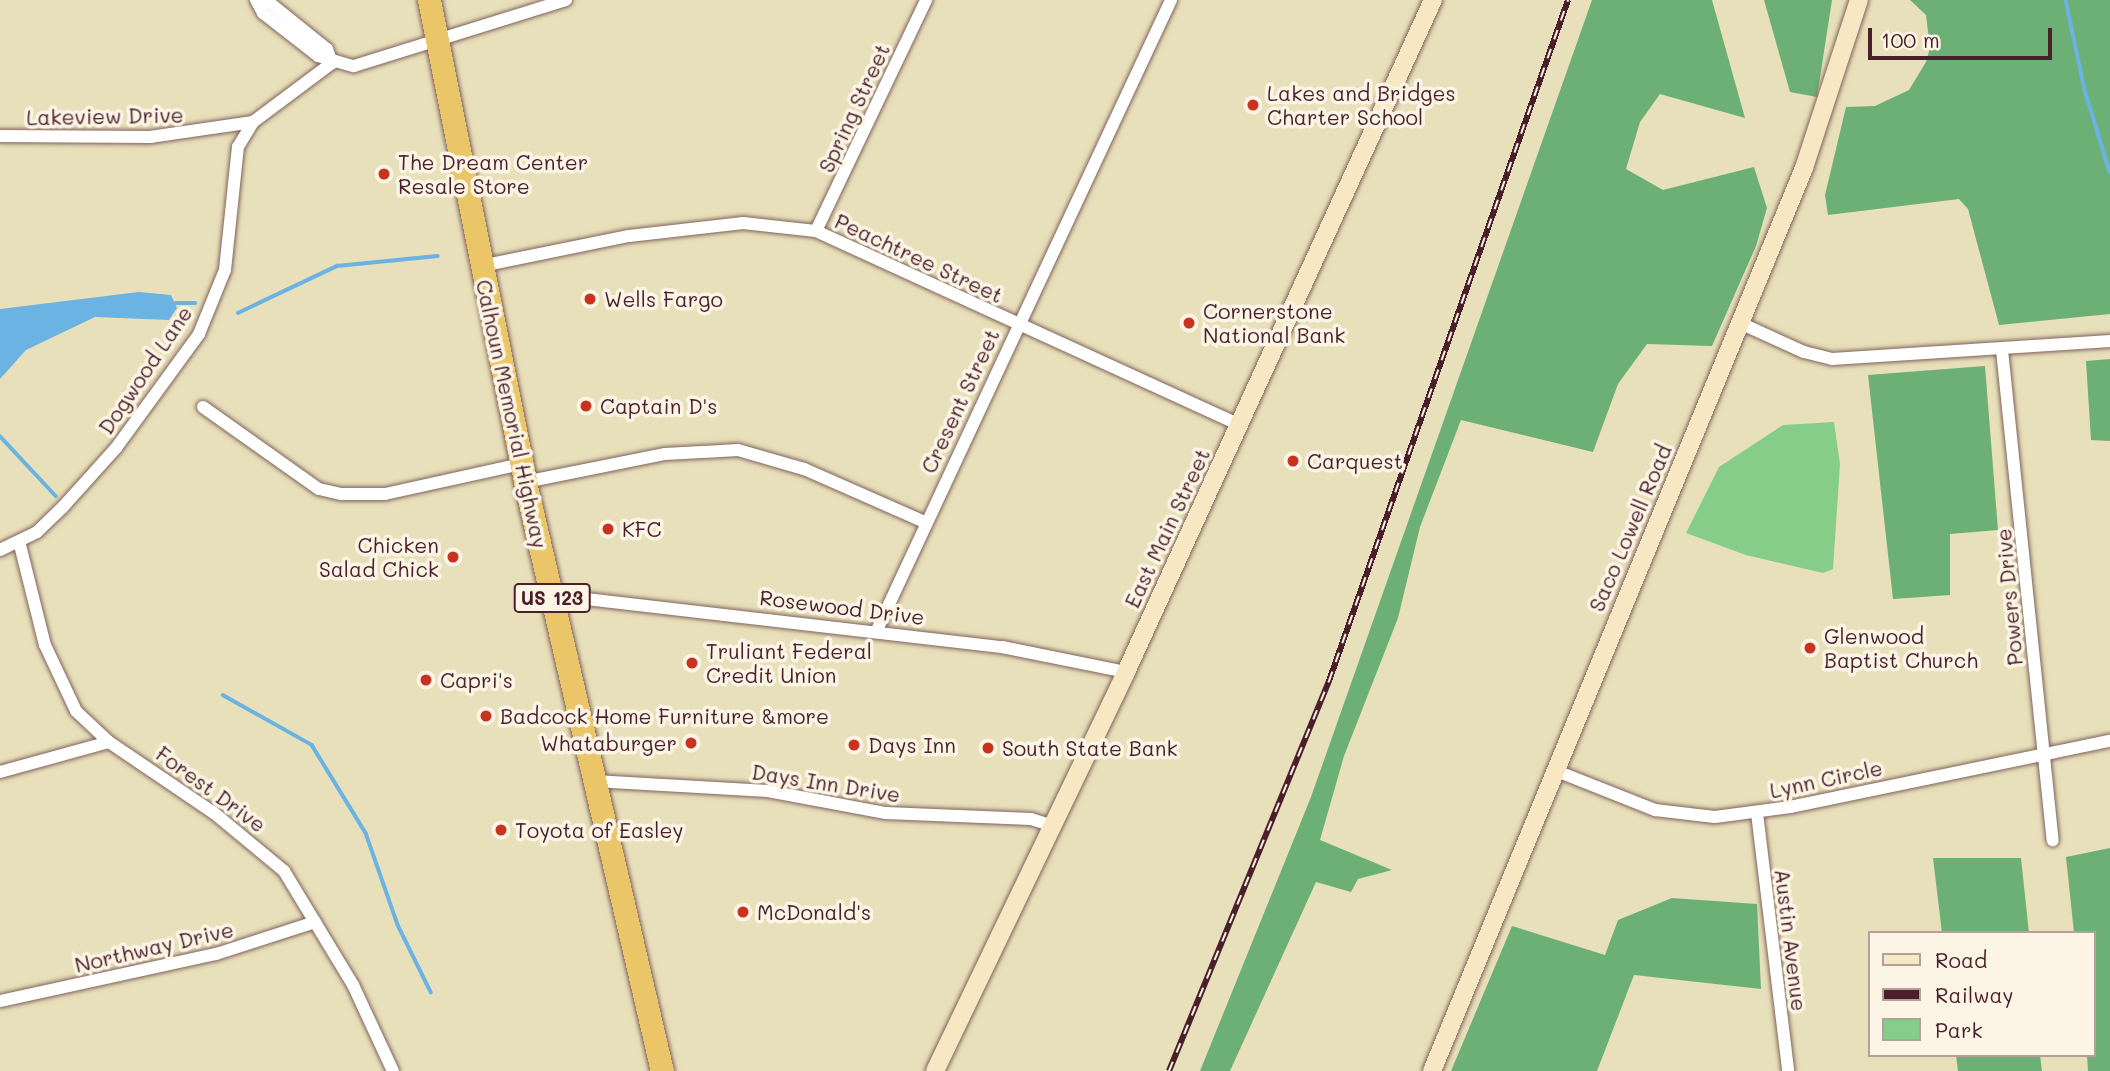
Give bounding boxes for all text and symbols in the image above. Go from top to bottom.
scale bar [1872,14,2056,58]
text: 100 m [1881,26,1940,53]
street label: Spring Street [813,40,895,176]
place label: Lakes and Bridges Charter School [1267,80,1456,130]
marker: Lakes and Bridges Charter School [1245,97,1261,113]
street label: Lakeview Drive [26,102,184,130]
place label: The Dream Center Resale Store [398,149,588,199]
marker: The Dream Center Resale Store [376,166,392,182]
street label: Peachtree Street [831,208,1007,308]
street label: Calhoun Memorial Highway [471,277,553,551]
place label: Wells Fargo [604,286,723,312]
marker: Wells Fargo [582,291,598,307]
place label: Cornerstone National Bank [1203,298,1345,348]
street label: Dogwood Lane [93,301,197,439]
marker: Cornerstone National Bank [1181,315,1197,331]
street label: Cresent Street [916,325,1004,477]
place label: Captain D's [600,393,717,419]
marker: Captain D's [578,398,594,414]
street label: Saco Lowell Road [1583,441,1677,615]
street label: East Main Street [1119,444,1215,612]
place label: Carquest [1307,448,1403,474]
marker: Carquest [1285,453,1301,469]
place label: KFC [622,516,661,542]
marker: KFC [600,521,616,537]
street label: Powers Drive [1990,527,2028,667]
place label: Chicken Salad Chick [319,532,439,582]
marker: Chicken Salad Chick [445,549,461,565]
road number: US 123 [514,582,590,614]
street label: Rosewood Drive [758,584,926,630]
place label: Glenwood Baptist Church [1824,623,1978,673]
place label: Truliant Federal Credit Union [706,638,872,688]
marker: Glenwood Baptist Church [1802,640,1818,656]
marker: Truliant Federal Credit Union [684,655,700,671]
place label: Capri's [440,667,513,693]
marker: Capri's [418,672,434,688]
place label: Badcock Home Furniture &more [500,703,829,729]
marker: Badcock Home Furniture &more [478,708,494,724]
place label: Whataburger [540,730,677,756]
place label: Days Inn [868,732,956,758]
marker: Whataburger [683,735,699,751]
place label: South State Bank [1002,735,1178,761]
marker: Days Inn [846,737,862,753]
marker: South State Bank [980,740,996,756]
street label: Forest Drive [151,741,271,837]
street label: Lynn Circle [1767,755,1885,803]
street label: Days Inn Drive [750,759,902,807]
place label: Toyota of Easley [515,817,684,843]
marker: Toyota of Easley [493,822,509,838]
street label: Austin Avenue [1770,868,1812,1012]
place label: McDonald's [757,899,871,925]
marker: McDonald's [735,904,751,920]
street label: Northway Drive [72,916,236,978]
legend [1868,931,2096,1057]
text: Road [1935,946,1987,973]
text: Railway [1935,981,2014,1008]
text: Park [1935,1016,1983,1043]

